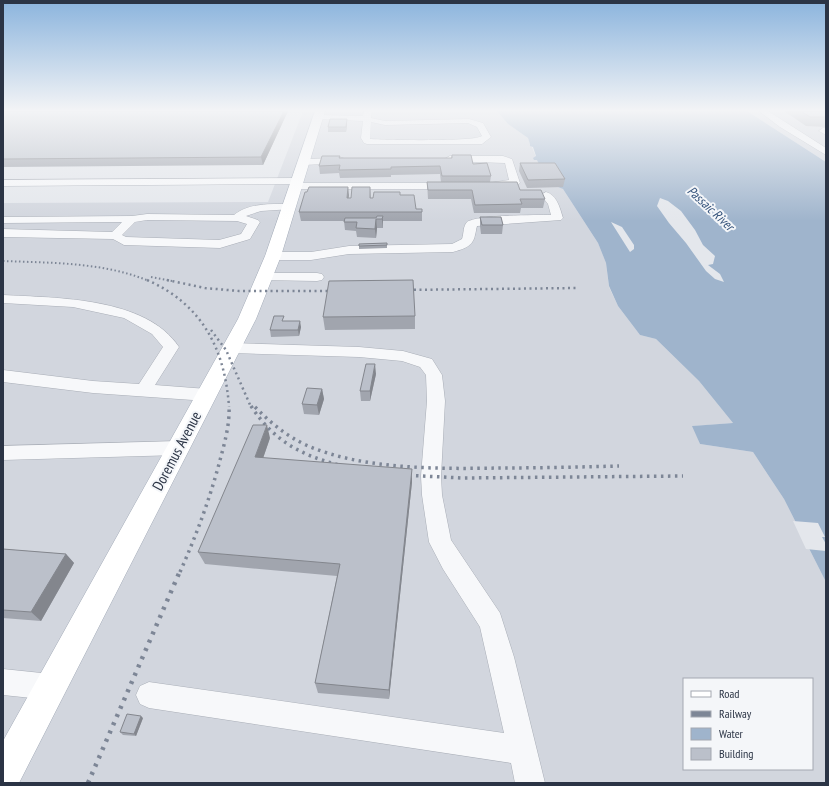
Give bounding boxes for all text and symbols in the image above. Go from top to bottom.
water label: Passaic River [684,182,739,236]
street label: Doremus Avenue [148,408,205,494]
legend [683,678,813,770]
text: Road [719,686,739,701]
text: Railway [719,706,752,721]
text: Water [719,726,744,741]
text: Building [719,746,754,761]

